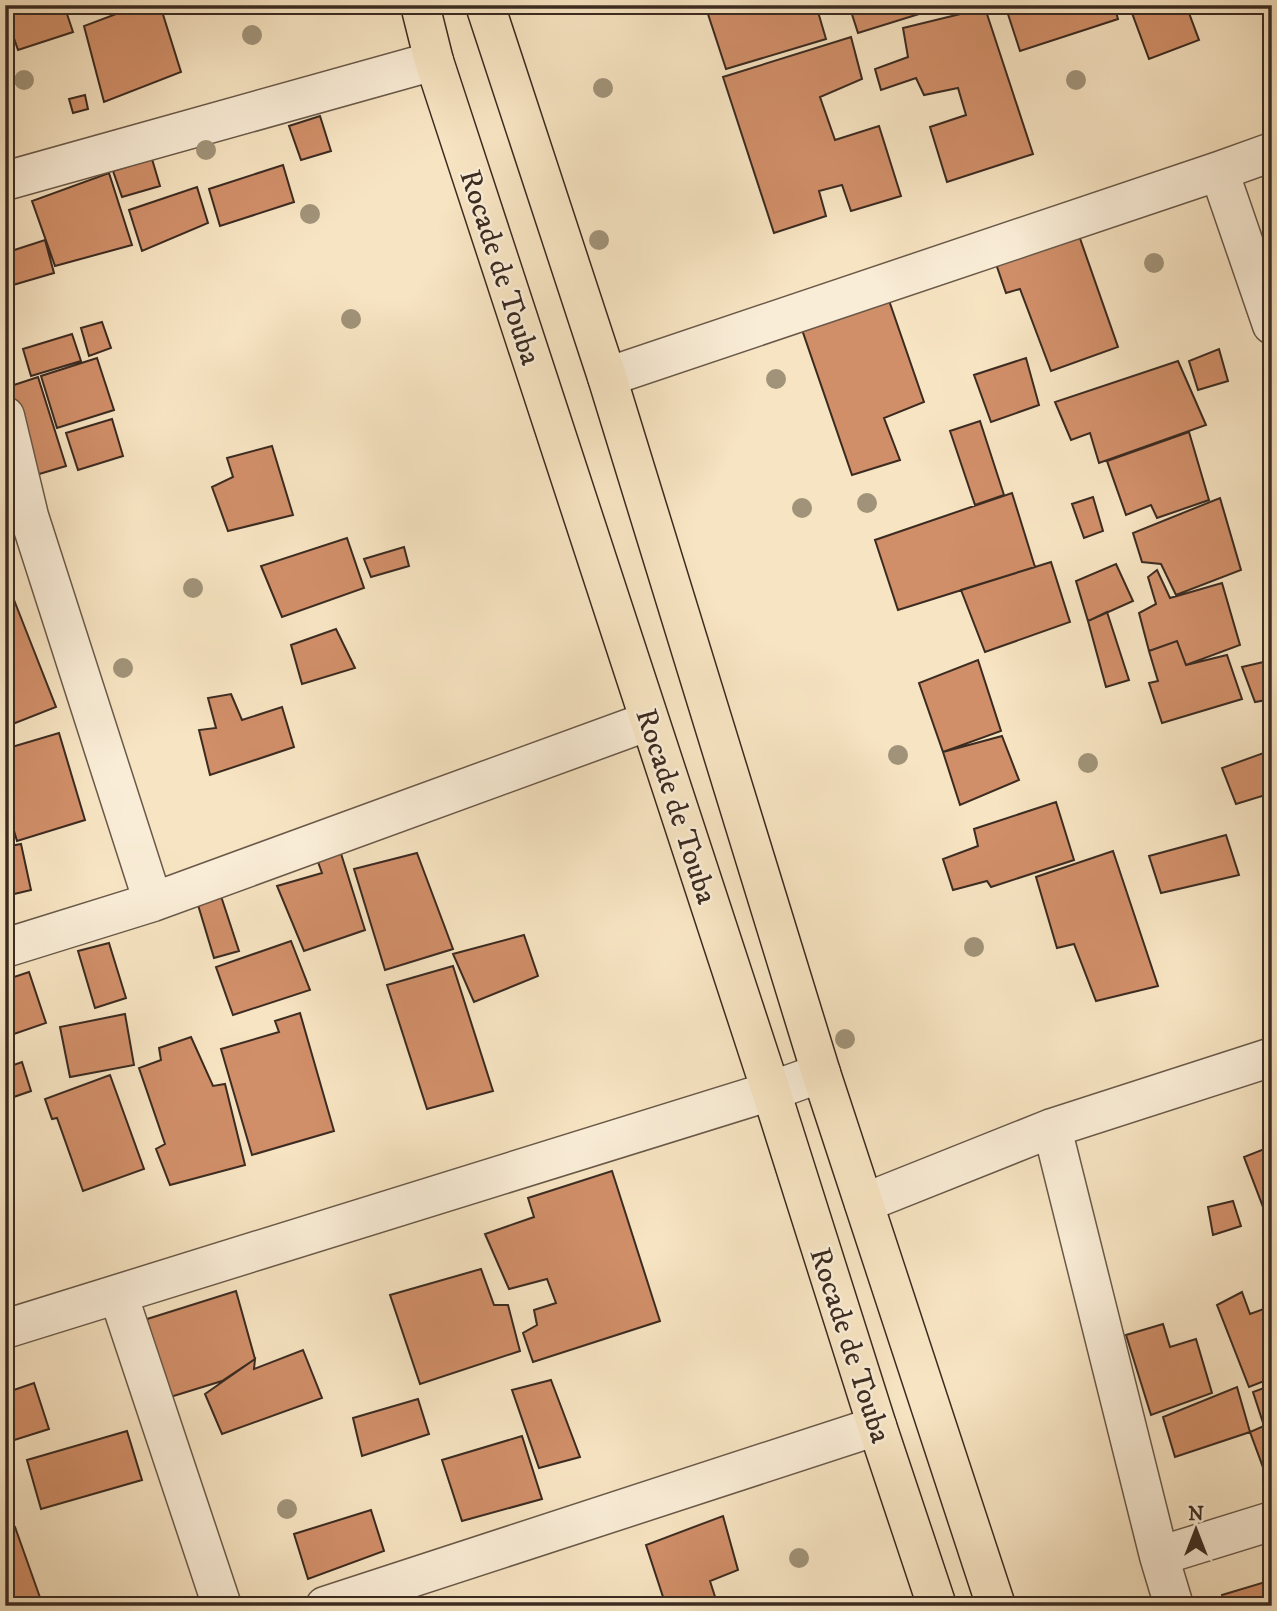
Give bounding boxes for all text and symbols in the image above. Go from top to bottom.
street label: Rocade de Touba [451,165,549,370]
street label: Rocade de Touba [627,704,725,909]
street label: Rocade de Touba [801,1243,899,1448]
north arrow [1162,1496,1232,1566]
text: N [1188,1503,1204,1526]

